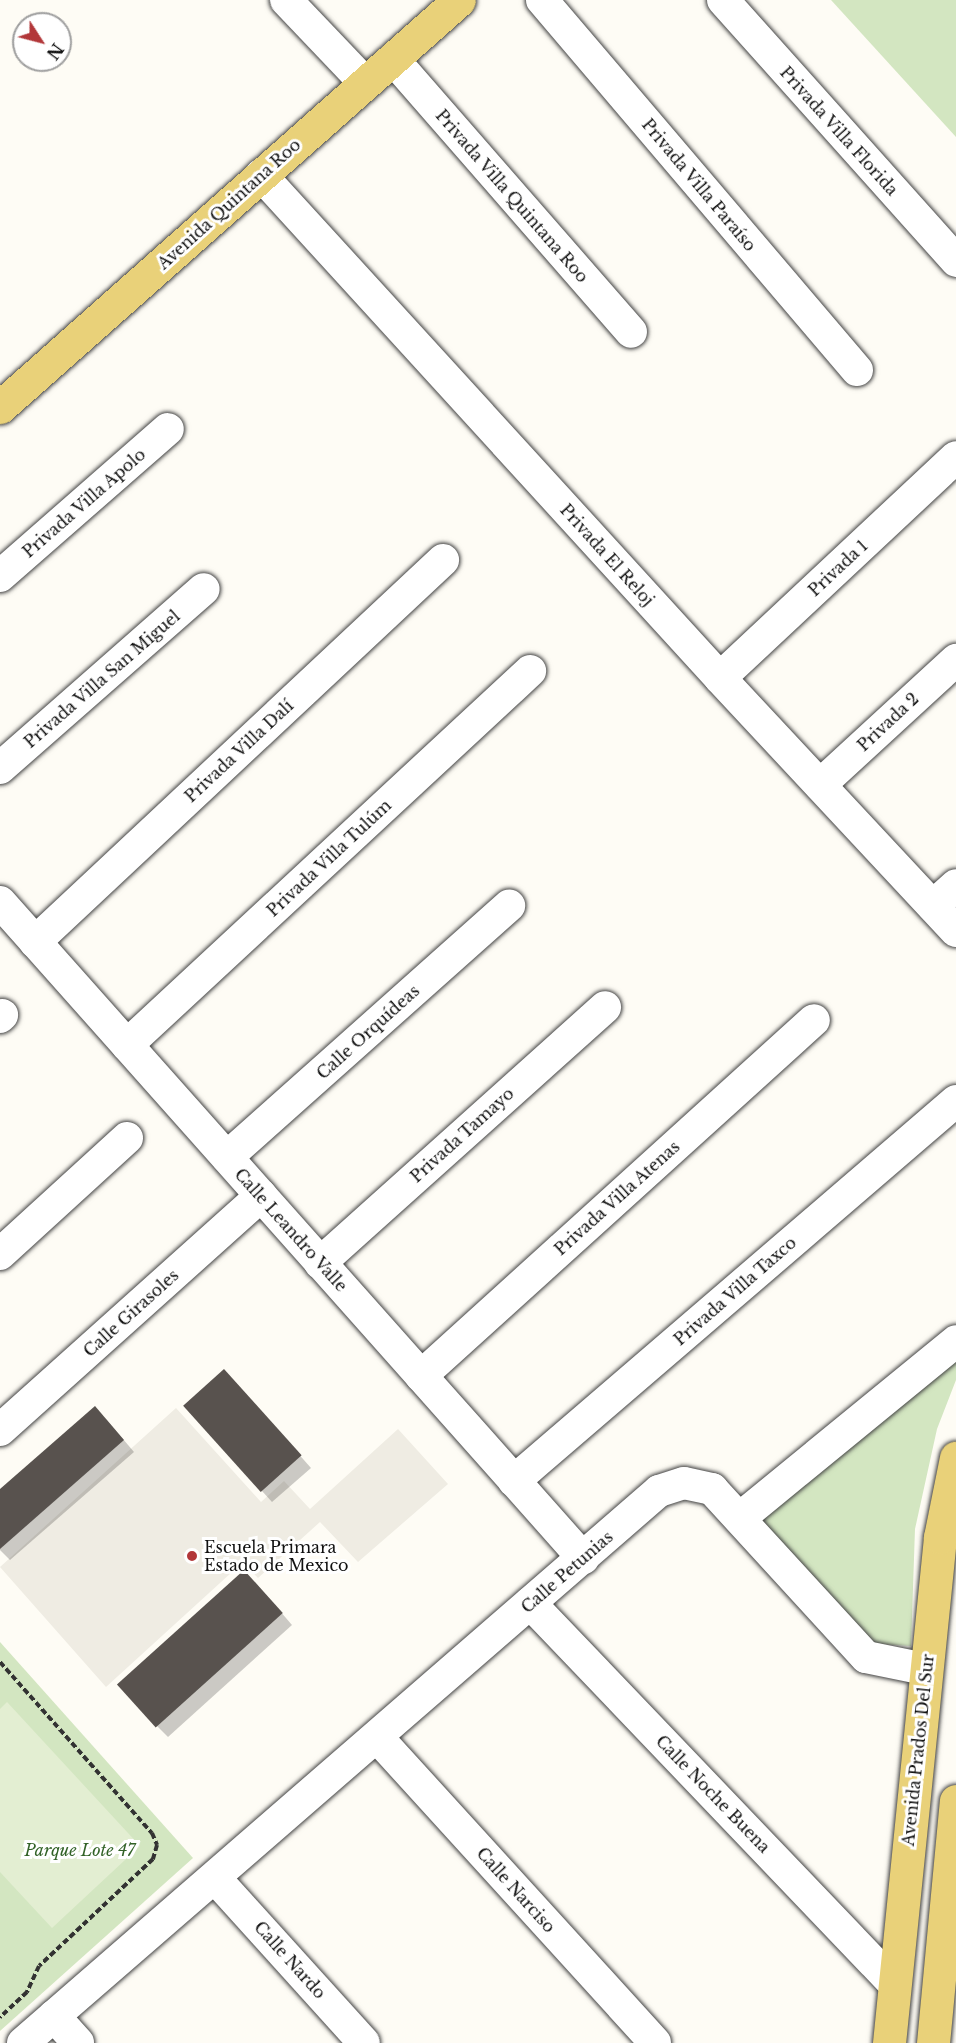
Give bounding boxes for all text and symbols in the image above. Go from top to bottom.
north arrow [12,12,72,72]
text: N [42,39,67,63]
street label: Privada Villa Florida [776,62,902,200]
street label: Privada Villa Quintana Roo [431,105,593,287]
street label: Privada Villa Paraíso [638,115,760,255]
street label: Avenida Quintana Roo [154,135,304,273]
street label: Privada Villa Apolo [18,444,150,562]
street label: Privada El Reloj [556,500,658,610]
street label: Privada 1 [804,536,872,600]
street label: Privada Villa San Miguel [20,606,184,752]
street label: Privada 2 [853,689,923,755]
street label: Privada Villa Dalí [181,696,297,806]
street label: Privada Villa Tulúm [262,795,396,921]
street label: Calle Orquídeas [313,981,423,1083]
street label: Privada Tamayo [406,1083,518,1187]
street label: Privada Villa Atenas [550,1136,684,1260]
street label: Calle Leandro Valle [231,1164,351,1296]
street label: Privada Villa Taxco [669,1232,801,1350]
street label: Calle Girasoles [80,1265,182,1361]
street label: Calle Petunias [517,1527,617,1617]
place label: Escuela Primara Estado de Mexico [204,1537,349,1575]
marker: Escuela Primara Estado de Mexico [185,1549,199,1563]
street label: Avenida Prados Del Sur [898,1653,938,1847]
street label: Calle Noche Buena [652,1731,774,1857]
park label: Parque Lote 47 [25,1840,135,1860]
street label: Calle Narciso [473,1844,559,1936]
street label: Calle Nardo [250,1917,330,2003]

